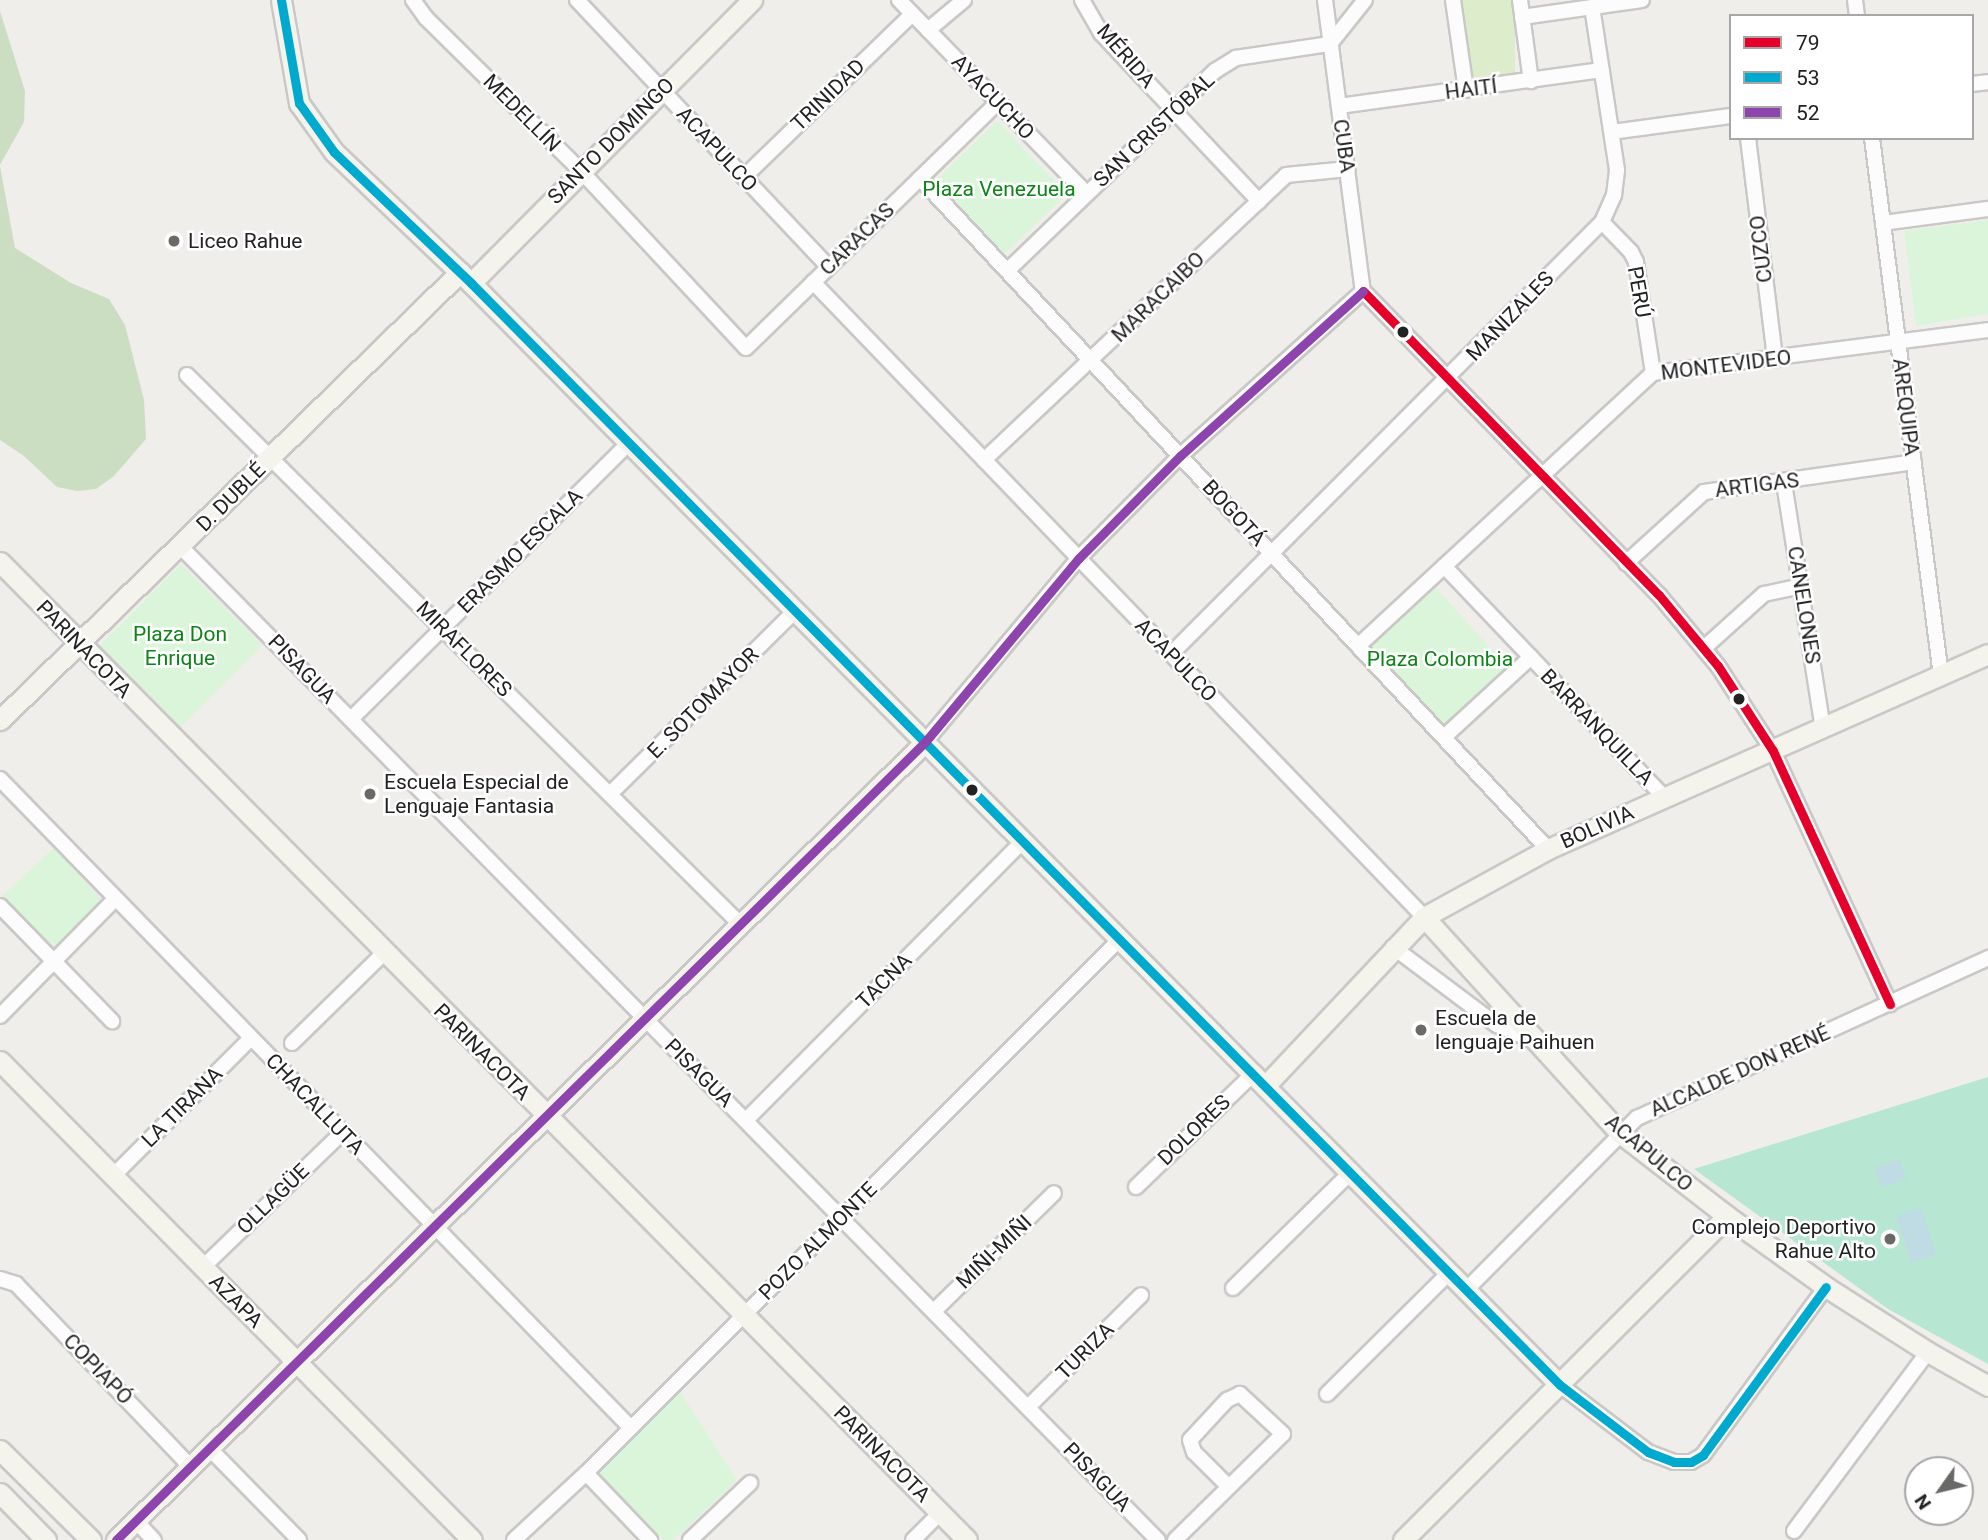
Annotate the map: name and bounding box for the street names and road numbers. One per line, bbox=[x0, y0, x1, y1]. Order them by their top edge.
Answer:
street label: MÉRIDA bbox=[1091, 19, 1161, 93]
street label: AYACUCHO bbox=[946, 49, 1040, 145]
street label: TRINIDAD bbox=[786, 54, 870, 136]
street label: SAN CRISTÓBAL bbox=[1088, 68, 1220, 192]
street label: MEDELLÍN bbox=[478, 69, 566, 157]
street label: SANTO DOMINGO bbox=[542, 72, 680, 210]
street label: HAITÍ bbox=[1443, 73, 1499, 105]
street label: ACAPULCO bbox=[671, 101, 763, 197]
street label: CUBA bbox=[1328, 117, 1360, 175]
street label: CARACAS bbox=[815, 197, 899, 281]
street label: CUZCO bbox=[1744, 214, 1778, 284]
street label: MARACAIBO bbox=[1106, 246, 1210, 348]
street label: PERÚ bbox=[1622, 264, 1656, 320]
street label: MANIZALES bbox=[1461, 266, 1559, 366]
street label: MONTEVIDEO bbox=[1659, 345, 1793, 385]
street label: AREQUIPA bbox=[1888, 357, 1924, 457]
street label: D. DUBLÉ bbox=[191, 457, 271, 537]
street label: ARTIGAS bbox=[1714, 467, 1800, 503]
street label: BOGOTÁ bbox=[1197, 475, 1271, 551]
street label: ERASMO ESCALA bbox=[452, 483, 588, 619]
street label: CANELONES bbox=[1782, 544, 1826, 666]
street label: PARINACOTA bbox=[31, 595, 137, 703]
street label: MIRAFLORES bbox=[411, 596, 517, 702]
street label: ACAPULCO bbox=[1130, 613, 1222, 707]
street label: PISAGUA bbox=[263, 629, 341, 709]
street label: E. SOTOMAYOR bbox=[642, 642, 764, 764]
street label: BARRANQUILLA bbox=[1535, 664, 1659, 790]
street label: BOLIVIA bbox=[1556, 800, 1638, 854]
street label: TACNA bbox=[851, 948, 917, 1014]
street label: PARINACOTA bbox=[428, 998, 536, 1106]
street label: ALCALDE DON RENÉ bbox=[1646, 1020, 1834, 1122]
street label: PISAGUA bbox=[660, 1034, 738, 1112]
street label: CHACALLUTA bbox=[260, 1048, 370, 1160]
street label: LA TIRANA bbox=[136, 1061, 228, 1153]
street label: DOLORES bbox=[1153, 1089, 1235, 1171]
street label: ACAPULCO bbox=[1600, 1109, 1698, 1197]
street label: OLLAGÜE bbox=[232, 1158, 314, 1240]
street label: POZO ALMONTE bbox=[754, 1177, 882, 1305]
street label: MIÑI-MIÑI bbox=[951, 1210, 1037, 1294]
street label: AZAPA bbox=[204, 1269, 268, 1333]
street label: TURIZA bbox=[1051, 1317, 1119, 1385]
street label: COPIAPÓ bbox=[58, 1328, 138, 1410]
street label: PARINACOTA bbox=[828, 1400, 936, 1508]
street label: PISAGUA bbox=[1058, 1437, 1136, 1517]

